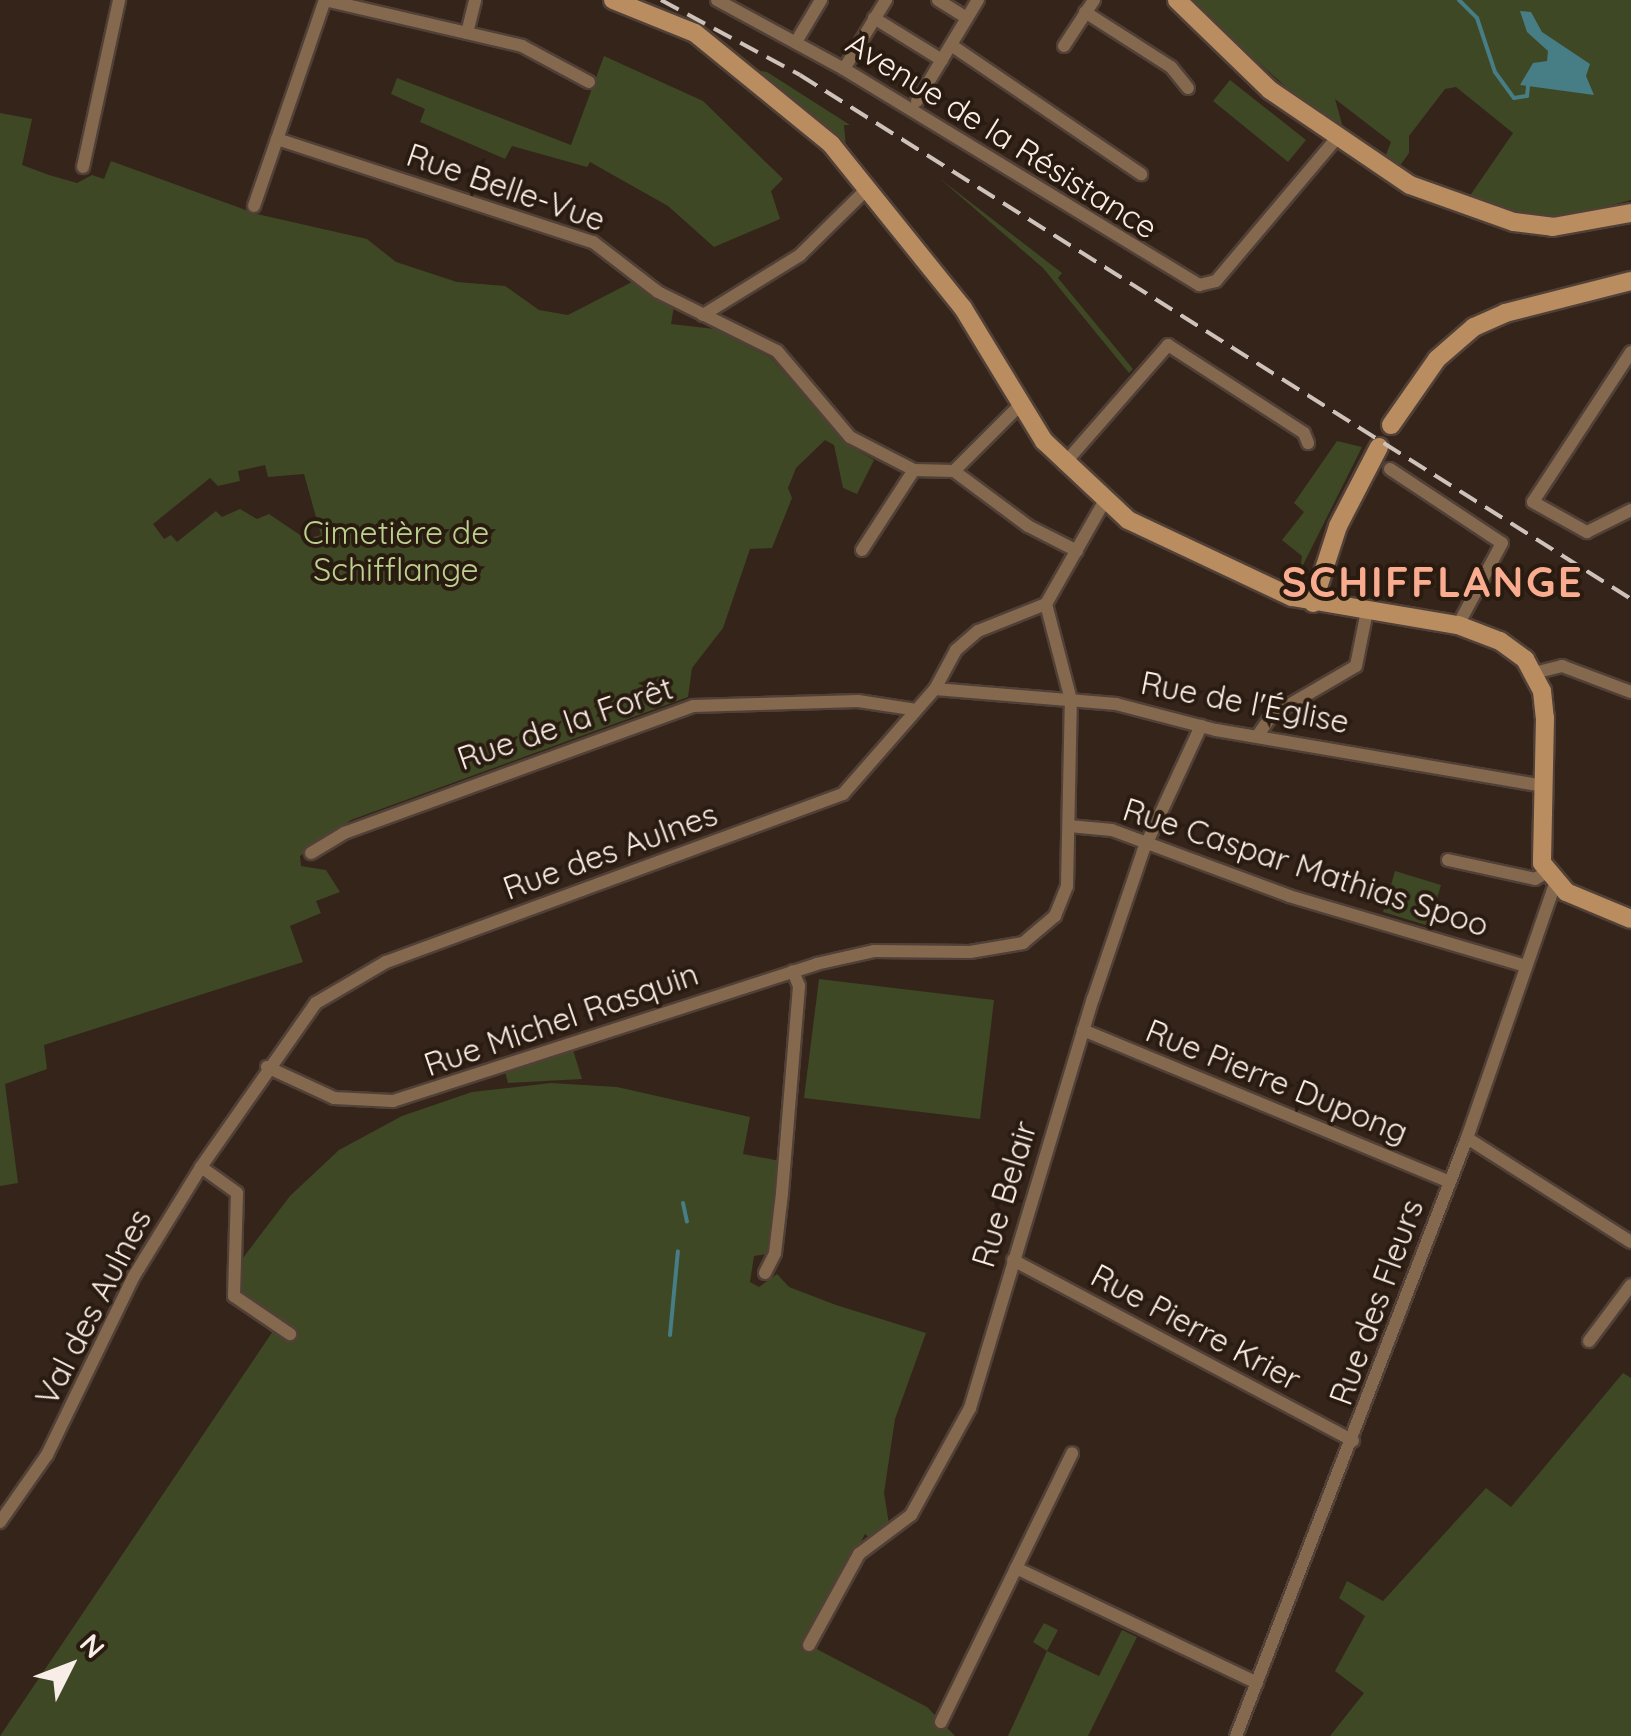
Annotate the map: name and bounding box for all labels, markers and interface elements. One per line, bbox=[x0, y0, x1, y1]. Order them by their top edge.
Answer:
street label: Avenue de la Résistance bbox=[839, 23, 1165, 247]
street label: Rue Belle-Vue bbox=[402, 135, 610, 239]
park label: Cimetière de Schifflange bbox=[303, 514, 489, 589]
district label: SCHIFFLANGE bbox=[1282, 557, 1584, 607]
street label: Rue de l'Église bbox=[1138, 663, 1352, 741]
street label: Rue de la Forêt bbox=[452, 668, 678, 778]
street label: Rue Caspar Mathias Spoo bbox=[1118, 790, 1494, 944]
street label: Rue des Aulnes bbox=[498, 794, 722, 908]
street label: Rue Michel Rasquin bbox=[419, 954, 703, 1084]
street label: Rue Pierre Dupong bbox=[1140, 1011, 1414, 1151]
street label: Rue Belair bbox=[964, 1116, 1044, 1272]
street label: Rue des Fleurs bbox=[1321, 1194, 1431, 1410]
street label: Val des Aulnes bbox=[27, 1202, 159, 1412]
street label: Rue Pierre Krier bbox=[1085, 1256, 1307, 1398]
north arrow bbox=[20, 1616, 120, 1716]
text: N bbox=[73, 1626, 113, 1665]

